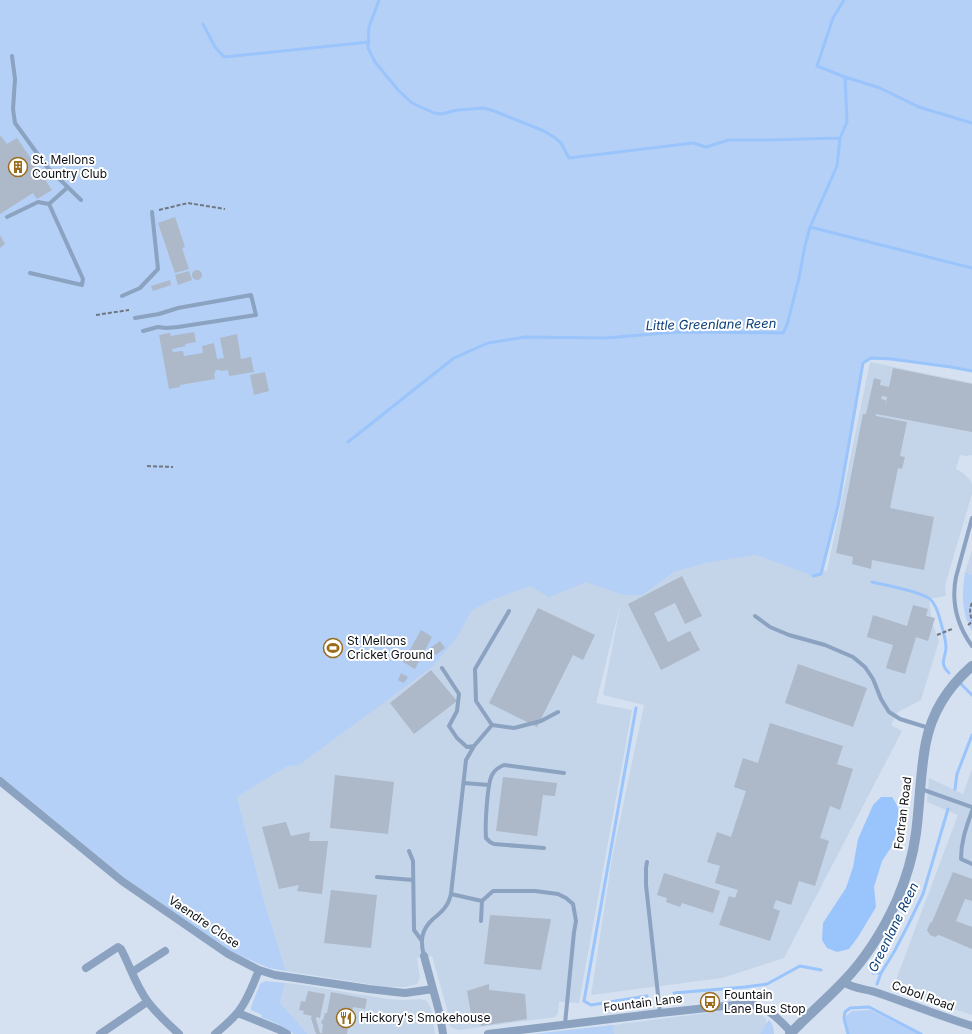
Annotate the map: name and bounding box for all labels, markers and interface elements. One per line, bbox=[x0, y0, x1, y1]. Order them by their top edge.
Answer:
place label: St. Mellons Country Club bbox=[32, 152, 107, 181]
building icon: St. Mellons Country Club bbox=[7, 156, 29, 178]
water label: Little Greenlane Reen bbox=[645, 315, 777, 333]
place label: St Mellons Cricket Ground bbox=[347, 633, 433, 662]
sports icon: St Mellons Cricket Ground bbox=[322, 637, 344, 659]
street label: Fortran Road bbox=[891, 776, 914, 850]
water label: Greenlane Reen bbox=[864, 879, 922, 974]
street label: Vaendre Close bbox=[166, 892, 243, 951]
street label: Cobol Road bbox=[890, 977, 957, 1014]
place label: Fountain Lane Bus Stop bbox=[724, 987, 806, 1016]
street label: Fountain Lane bbox=[602, 990, 683, 1015]
bus stop icon: Fountain Lane Bus Stop bbox=[699, 991, 721, 1013]
restaurant icon: Hickory's Smokehouse bbox=[335, 1007, 357, 1029]
place label: Hickory's Smokehouse bbox=[360, 1010, 490, 1025]

